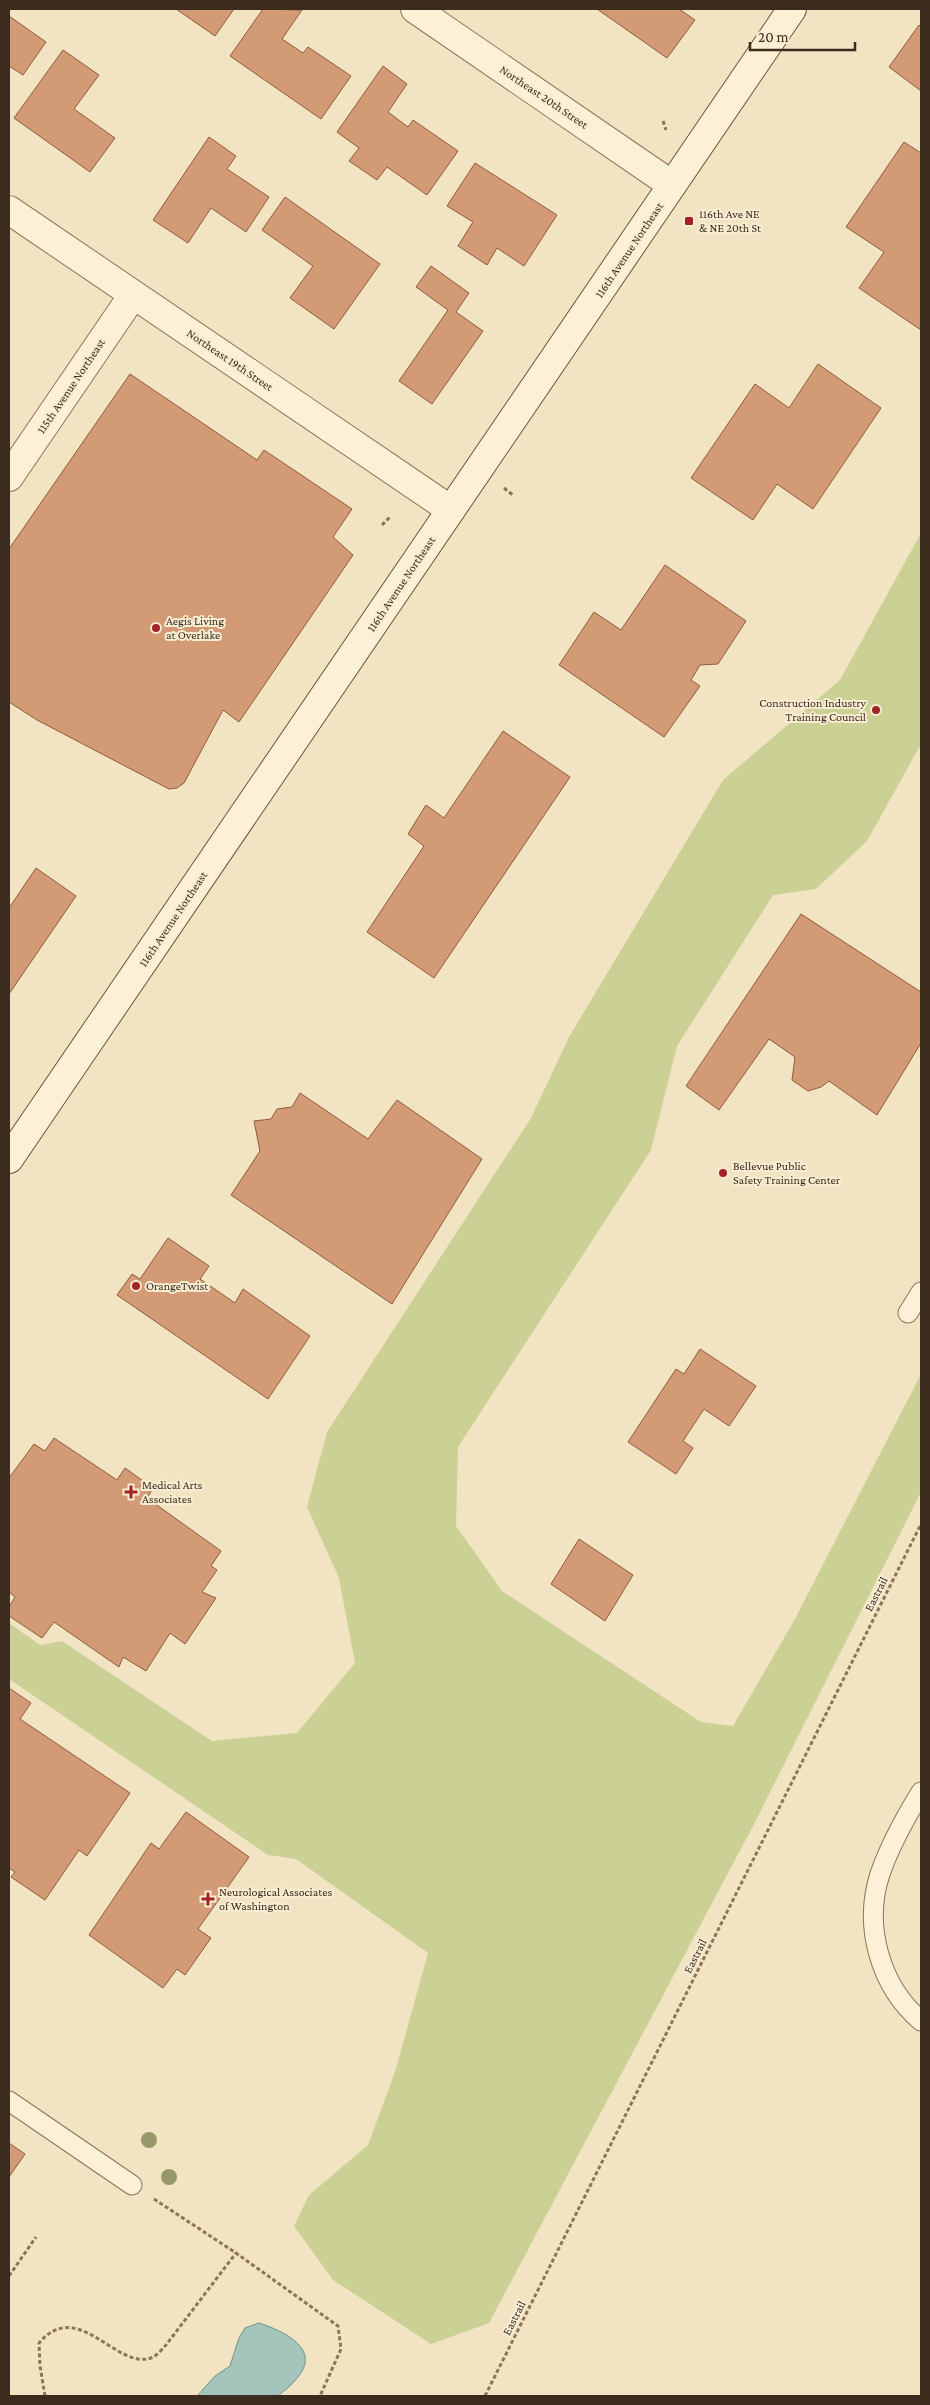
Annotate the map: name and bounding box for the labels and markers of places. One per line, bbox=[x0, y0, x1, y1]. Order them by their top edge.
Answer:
place label: 116th Ave NE & NE 20th St bbox=[699, 207, 762, 235]
marker: 116th Ave NE & NE 20th St bbox=[683, 215, 695, 227]
place label: Aegis Living at Overlake bbox=[166, 614, 224, 642]
marker: Aegis Living at Overlake bbox=[150, 622, 162, 634]
place label: Construction Industry Training Council bbox=[759, 696, 866, 724]
marker: Construction Industry Training Council bbox=[870, 704, 882, 716]
place label: Bellevue Public Safety Training Center bbox=[733, 1159, 841, 1187]
marker: Bellevue Public Safety Training Center bbox=[717, 1167, 729, 1179]
place label: OrangeTwist bbox=[146, 1279, 209, 1293]
marker: OrangeTwist bbox=[130, 1280, 142, 1292]
place label: Medical Arts Associates bbox=[142, 1478, 203, 1506]
marker: Medical Arts Associates bbox=[124, 1485, 138, 1499]
place label: Neurological Associates of Washington bbox=[219, 1885, 332, 1913]
marker: Neurological Associates of Washington bbox=[201, 1892, 215, 1906]

